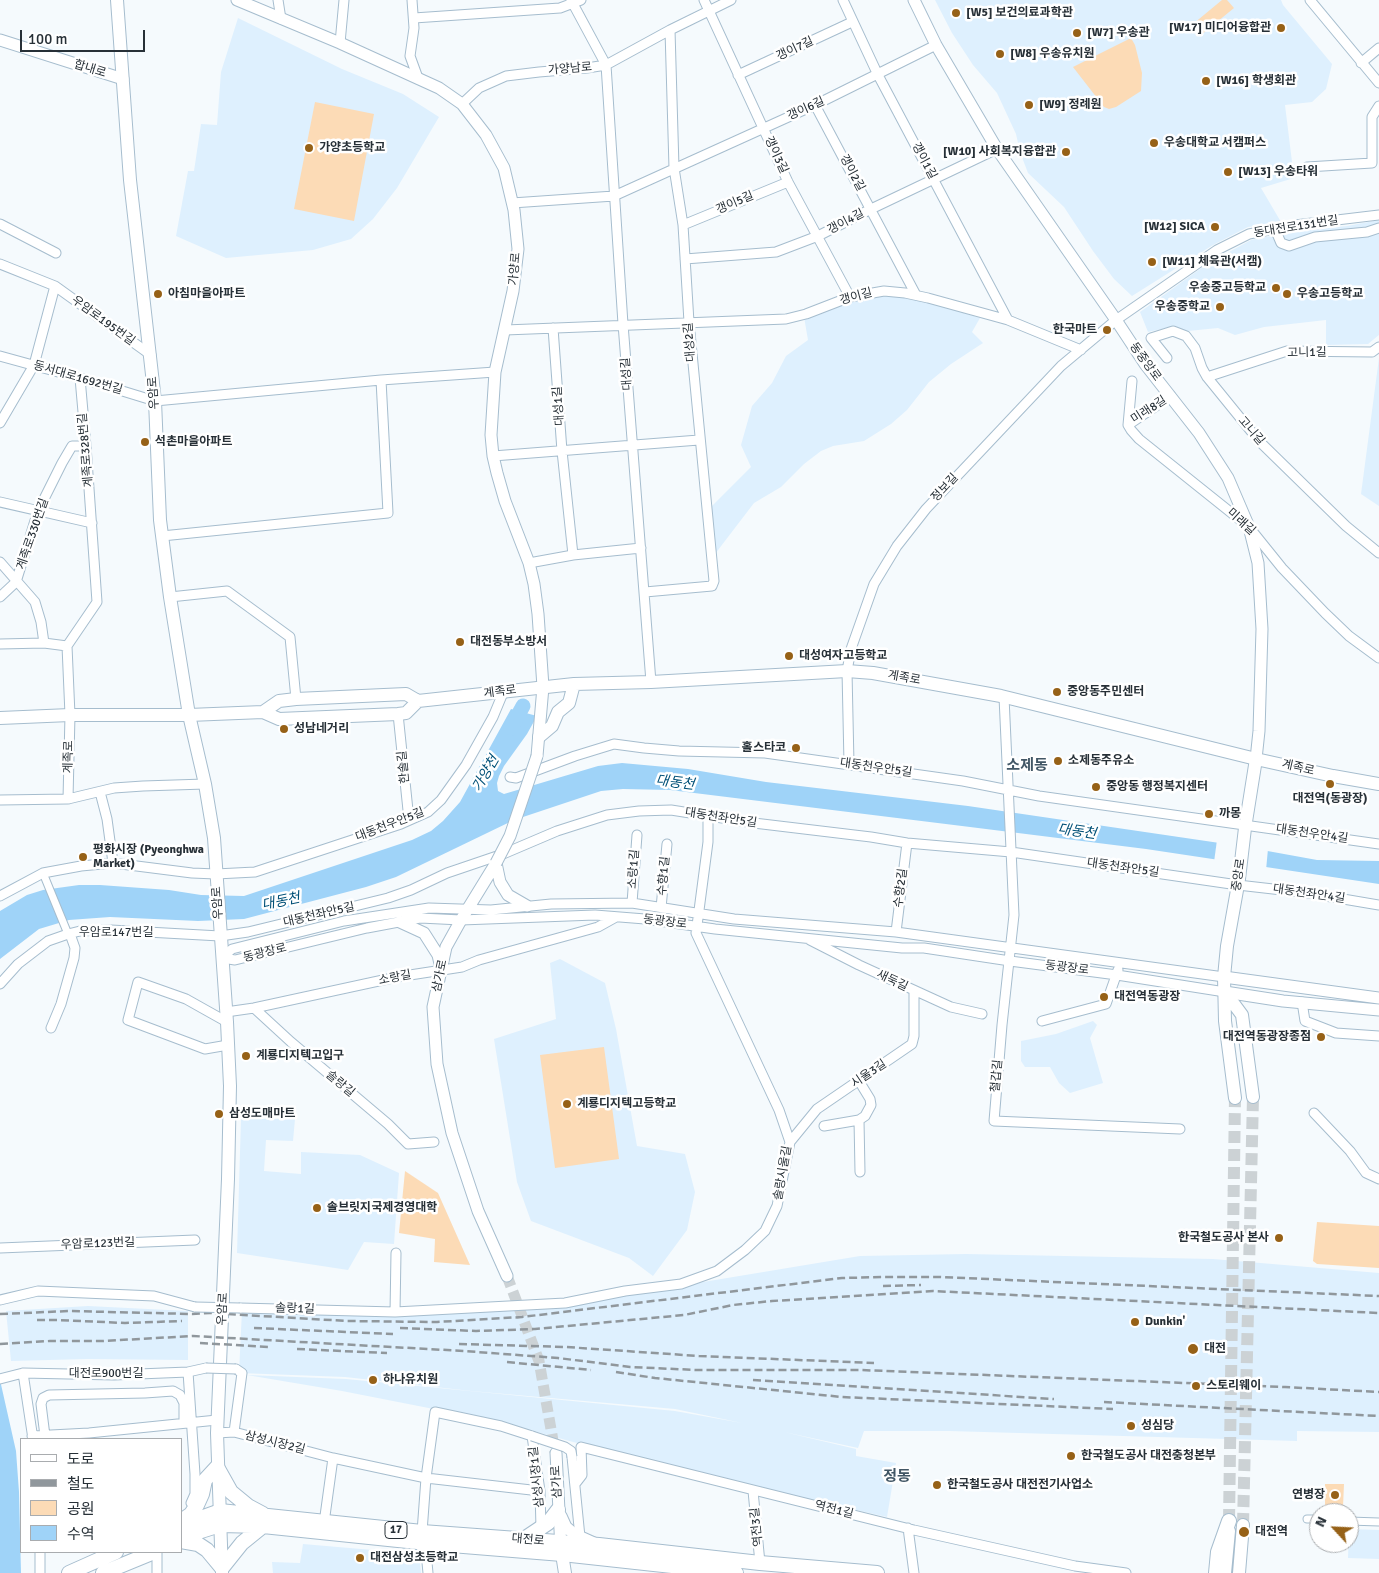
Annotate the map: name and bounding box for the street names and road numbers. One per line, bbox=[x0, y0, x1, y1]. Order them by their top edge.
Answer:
street label: 갱이7길 bbox=[774, 34, 816, 64]
street label: 합내로 bbox=[72, 57, 108, 81]
street label: 가양남로 bbox=[547, 60, 593, 78]
street label: 갱이6길 bbox=[785, 94, 827, 124]
street label: 갱이3길 bbox=[761, 134, 791, 176]
street label: 갱이1길 bbox=[908, 140, 940, 182]
street label: 갱이2길 bbox=[836, 152, 868, 194]
street label: 갱이5길 bbox=[714, 189, 756, 217]
street label: 갱이4길 bbox=[825, 206, 867, 238]
street label: 동대전로131번길 bbox=[1253, 213, 1339, 241]
street label: 가양로 bbox=[506, 252, 524, 286]
street label: 갱이길 bbox=[838, 286, 874, 308]
street label: 우암로195번길 bbox=[69, 293, 137, 349]
street label: 대성2길 bbox=[681, 322, 699, 362]
street label: 동중앙로 bbox=[1126, 340, 1164, 384]
street label: 고니1길 bbox=[1287, 345, 1327, 361]
street label: 대성길 bbox=[619, 357, 635, 391]
street label: 동서대로1692번길 bbox=[32, 358, 124, 398]
street label: 우암로 bbox=[146, 376, 162, 410]
street label: 대성1길 bbox=[550, 386, 568, 426]
street label: 미래8길 bbox=[1128, 393, 1170, 427]
street label: 계족로328번길 bbox=[76, 412, 96, 488]
street label: 고니길 bbox=[1235, 414, 1267, 448]
street label: 정보길 bbox=[928, 471, 962, 505]
street label: 계족로330번길 bbox=[14, 496, 52, 572]
street label: 미래길 bbox=[1224, 506, 1258, 538]
street label: 계족로 bbox=[886, 668, 922, 688]
street label: 계족로 bbox=[483, 683, 517, 701]
street label: 계족로 bbox=[62, 740, 76, 774]
street label: 한솔길 bbox=[395, 750, 413, 784]
street label: 대동천우안5길 bbox=[839, 756, 913, 780]
street label: 계족로 bbox=[1280, 757, 1316, 779]
street label: 대동천우안5길 bbox=[353, 805, 427, 845]
street label: 대동천좌안5길 bbox=[684, 805, 758, 831]
street label: 대동천우안4길 bbox=[1275, 822, 1349, 846]
street label: 소랑1길 bbox=[625, 849, 643, 889]
street label: 수향1길 bbox=[655, 856, 673, 896]
street label: 대동천좌안5길 bbox=[1086, 856, 1160, 880]
street label: 중앙로 bbox=[1230, 858, 1248, 892]
street label: 수향2길 bbox=[891, 867, 911, 909]
street label: 대동천좌안4길 bbox=[1272, 882, 1346, 906]
street label: 우암로 bbox=[210, 886, 226, 920]
street label: 대동천좌안5길 bbox=[282, 900, 356, 930]
street label: 동광장로 bbox=[642, 912, 688, 932]
street label: 우암로147번길 bbox=[79, 926, 153, 940]
street label: 동광장로 bbox=[242, 941, 288, 965]
street label: 삼가로 bbox=[430, 958, 450, 994]
street label: 동광장로 bbox=[1044, 958, 1090, 978]
street label: 새둑길 bbox=[874, 967, 910, 995]
street label: 소랑길 bbox=[377, 968, 413, 988]
street label: 시울3길 bbox=[849, 1057, 889, 1091]
street label: 철갑길 bbox=[988, 1059, 1006, 1093]
street label: 솔랑길 bbox=[323, 1068, 357, 1100]
street label: 솔랑시울길 bbox=[771, 1145, 795, 1201]
street label: 우암로123번길 bbox=[60, 1236, 136, 1252]
street label: 우암로 bbox=[215, 1292, 231, 1326]
street label: 솔랑1길 bbox=[275, 1301, 315, 1317]
street label: 대전로900번길 bbox=[69, 1367, 143, 1381]
street label: 삼성시장2길 bbox=[243, 1429, 307, 1457]
street label: 삼성시장1길 bbox=[527, 1446, 547, 1508]
street label: 삼가로 bbox=[549, 1465, 565, 1499]
street label: 역전1길 bbox=[813, 1498, 855, 1522]
street label: 역전3길 bbox=[748, 1507, 766, 1547]
road number: 17 bbox=[385, 1522, 407, 1538]
street label: 대전로 bbox=[511, 1531, 545, 1549]

